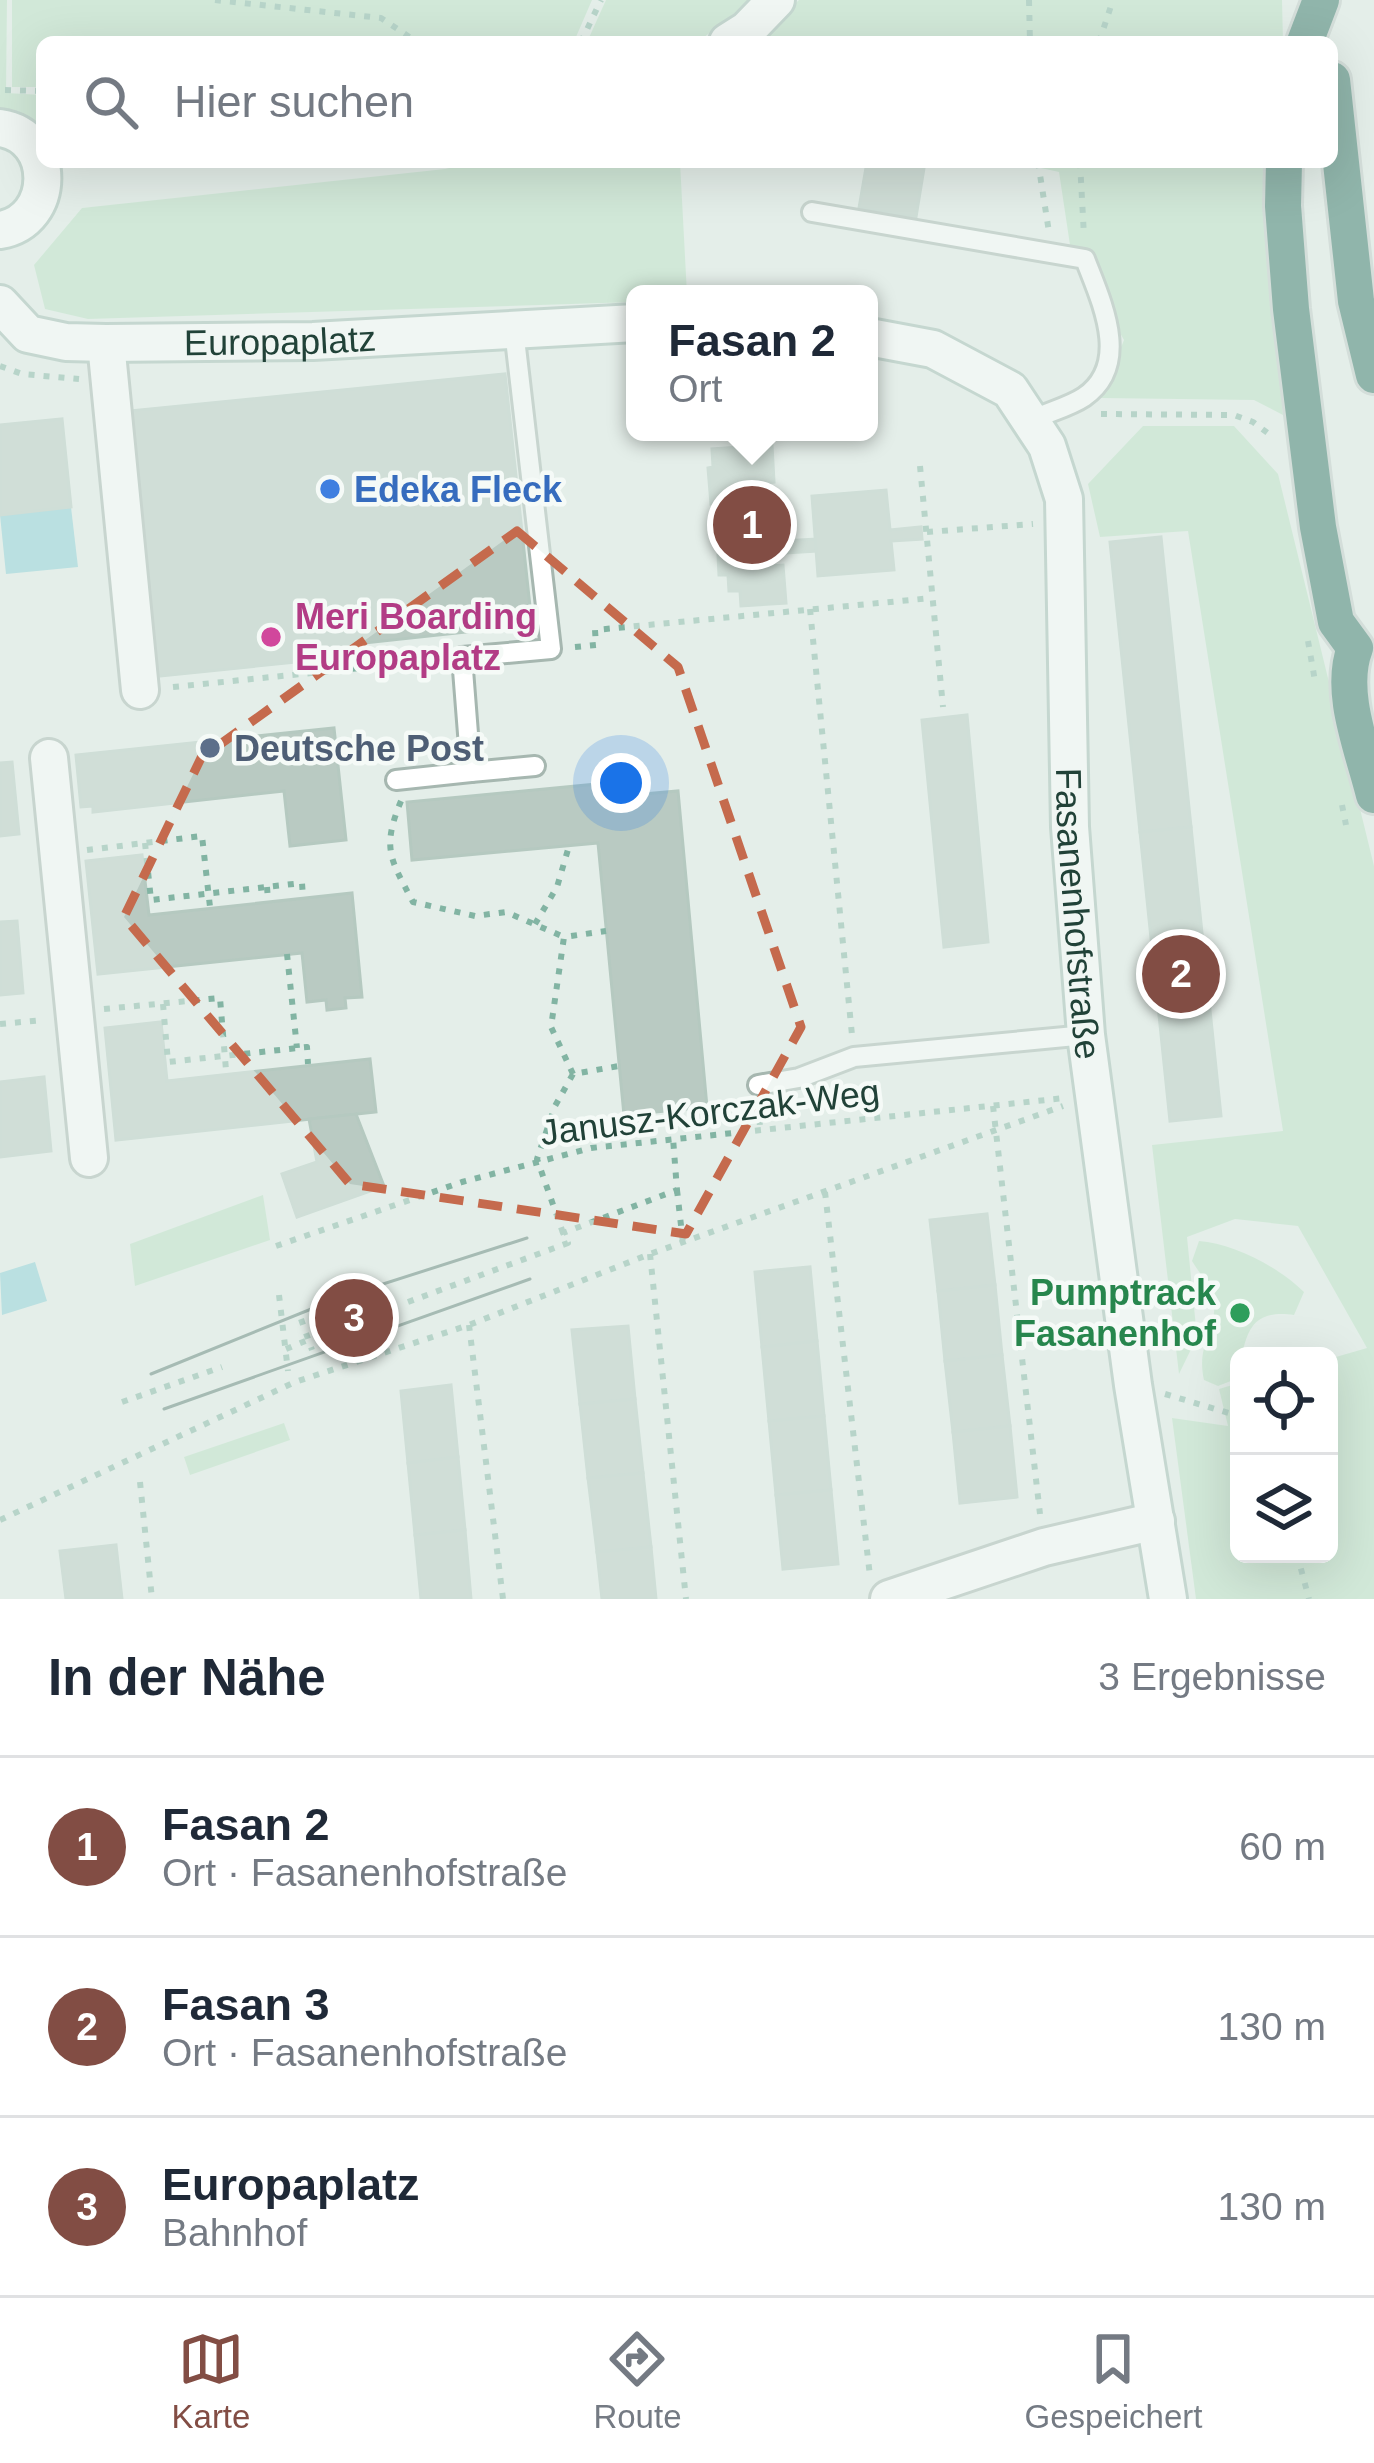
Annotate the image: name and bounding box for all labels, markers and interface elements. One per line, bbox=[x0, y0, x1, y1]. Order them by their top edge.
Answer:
search box bbox=[36, 36, 1338, 168]
icon: search bbox=[78, 69, 144, 135]
text: Hier suchen bbox=[174, 76, 414, 127]
popup bbox=[626, 285, 878, 441]
text: Fasan 2 bbox=[668, 315, 836, 366]
street label: Europaplatz bbox=[184, 317, 377, 363]
text: Ort bbox=[668, 367, 722, 410]
place label: Edeka Fleck bbox=[354, 469, 563, 510]
marker: Edeka Fleck bbox=[317, 476, 343, 502]
pin: 1 bbox=[713, 480, 791, 570]
place label: Meri Boarding Europaplatz bbox=[295, 596, 537, 678]
marker: Meri Boarding Europaplatz bbox=[258, 624, 284, 650]
place label: Deutsche Post bbox=[234, 728, 484, 769]
marker: Deutsche Post bbox=[197, 735, 223, 761]
your location bbox=[591, 753, 651, 813]
street label: Fasanenhofstraße bbox=[1048, 767, 1110, 1062]
pin: 2 bbox=[1142, 929, 1220, 1019]
street label: Janusz-Korczak-Weg bbox=[538, 1071, 882, 1153]
place label: Pumptrack Fasanenhof bbox=[1014, 1272, 1217, 1354]
pin: 3 bbox=[315, 1273, 393, 1363]
marker: Pumptrack Fasanenhof bbox=[1227, 1300, 1253, 1326]
map controls bbox=[1230, 1347, 1338, 1563]
button: locate bbox=[1230, 1347, 1338, 1455]
button: layers bbox=[1230, 1455, 1338, 1563]
text: In der Nähe bbox=[48, 1649, 326, 1706]
text: 3 Ergebnisse bbox=[1098, 1655, 1326, 1698]
text: Fasan 2 bbox=[162, 1799, 330, 1850]
text: 1 bbox=[76, 1825, 98, 1868]
text: 60 m bbox=[1239, 1825, 1326, 1868]
text: Ort · Fasanenhofstraße bbox=[162, 1851, 567, 1894]
text: Fasan 3 bbox=[162, 1979, 330, 2030]
text: 2 bbox=[76, 2005, 98, 2048]
text: 130 m bbox=[1218, 2005, 1326, 2048]
text: Ort · Fasanenhofstraße bbox=[162, 2031, 567, 2074]
text: Europaplatz bbox=[162, 2159, 420, 2210]
text: 3 bbox=[76, 2185, 98, 2228]
text: 130 m bbox=[1218, 2185, 1326, 2228]
text: Bahnhof bbox=[162, 2211, 307, 2254]
tab: Karte bbox=[172, 2326, 250, 2436]
tab: Route bbox=[593, 2326, 681, 2436]
tab: Gespeichert bbox=[1025, 2326, 1202, 2436]

